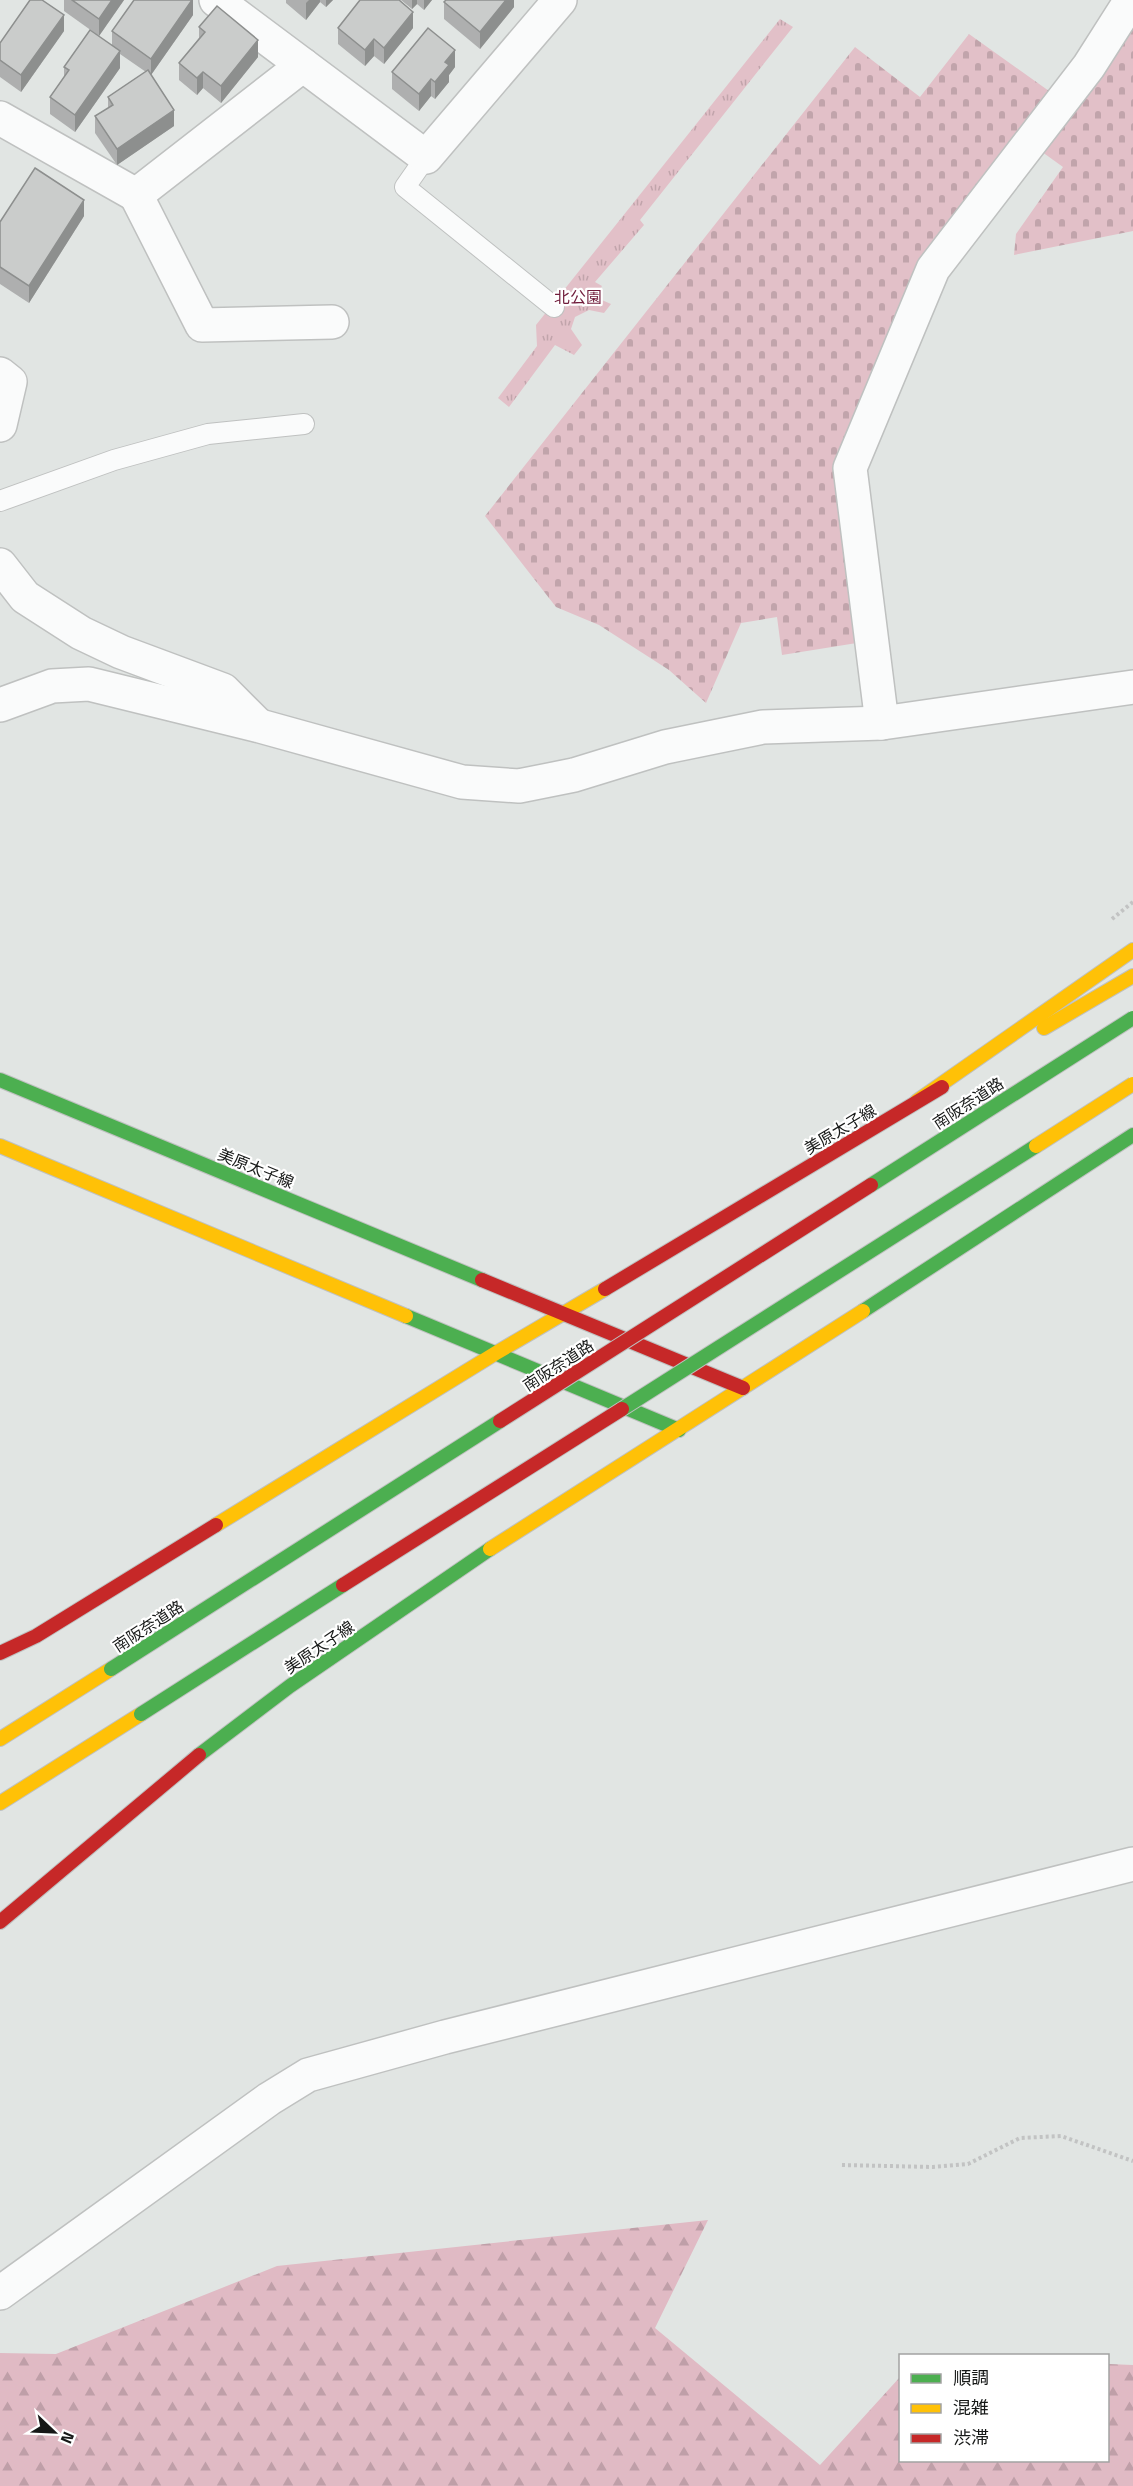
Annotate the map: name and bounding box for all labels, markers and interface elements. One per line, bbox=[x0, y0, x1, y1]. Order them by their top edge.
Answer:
park label: 北公園 bbox=[554, 285, 602, 309]
street label: 南阪奈道路 bbox=[928, 1071, 1008, 1135]
street label: 美原太子線 bbox=[800, 1098, 880, 1160]
street label: 美原太子線 bbox=[214, 1142, 298, 1194]
street label: 南阪奈道路 bbox=[518, 1333, 598, 1397]
street label: 南阪奈道路 bbox=[108, 1594, 188, 1658]
street label: 美原太子線 bbox=[279, 1615, 359, 1679]
legend bbox=[899, 2354, 1109, 2462]
text: 順調 bbox=[953, 2364, 989, 2391]
text: 混雑 bbox=[953, 2394, 989, 2421]
north arrow bbox=[24, 2402, 84, 2462]
text: 渋滞 bbox=[953, 2424, 989, 2451]
text: N bbox=[55, 2428, 81, 2448]

